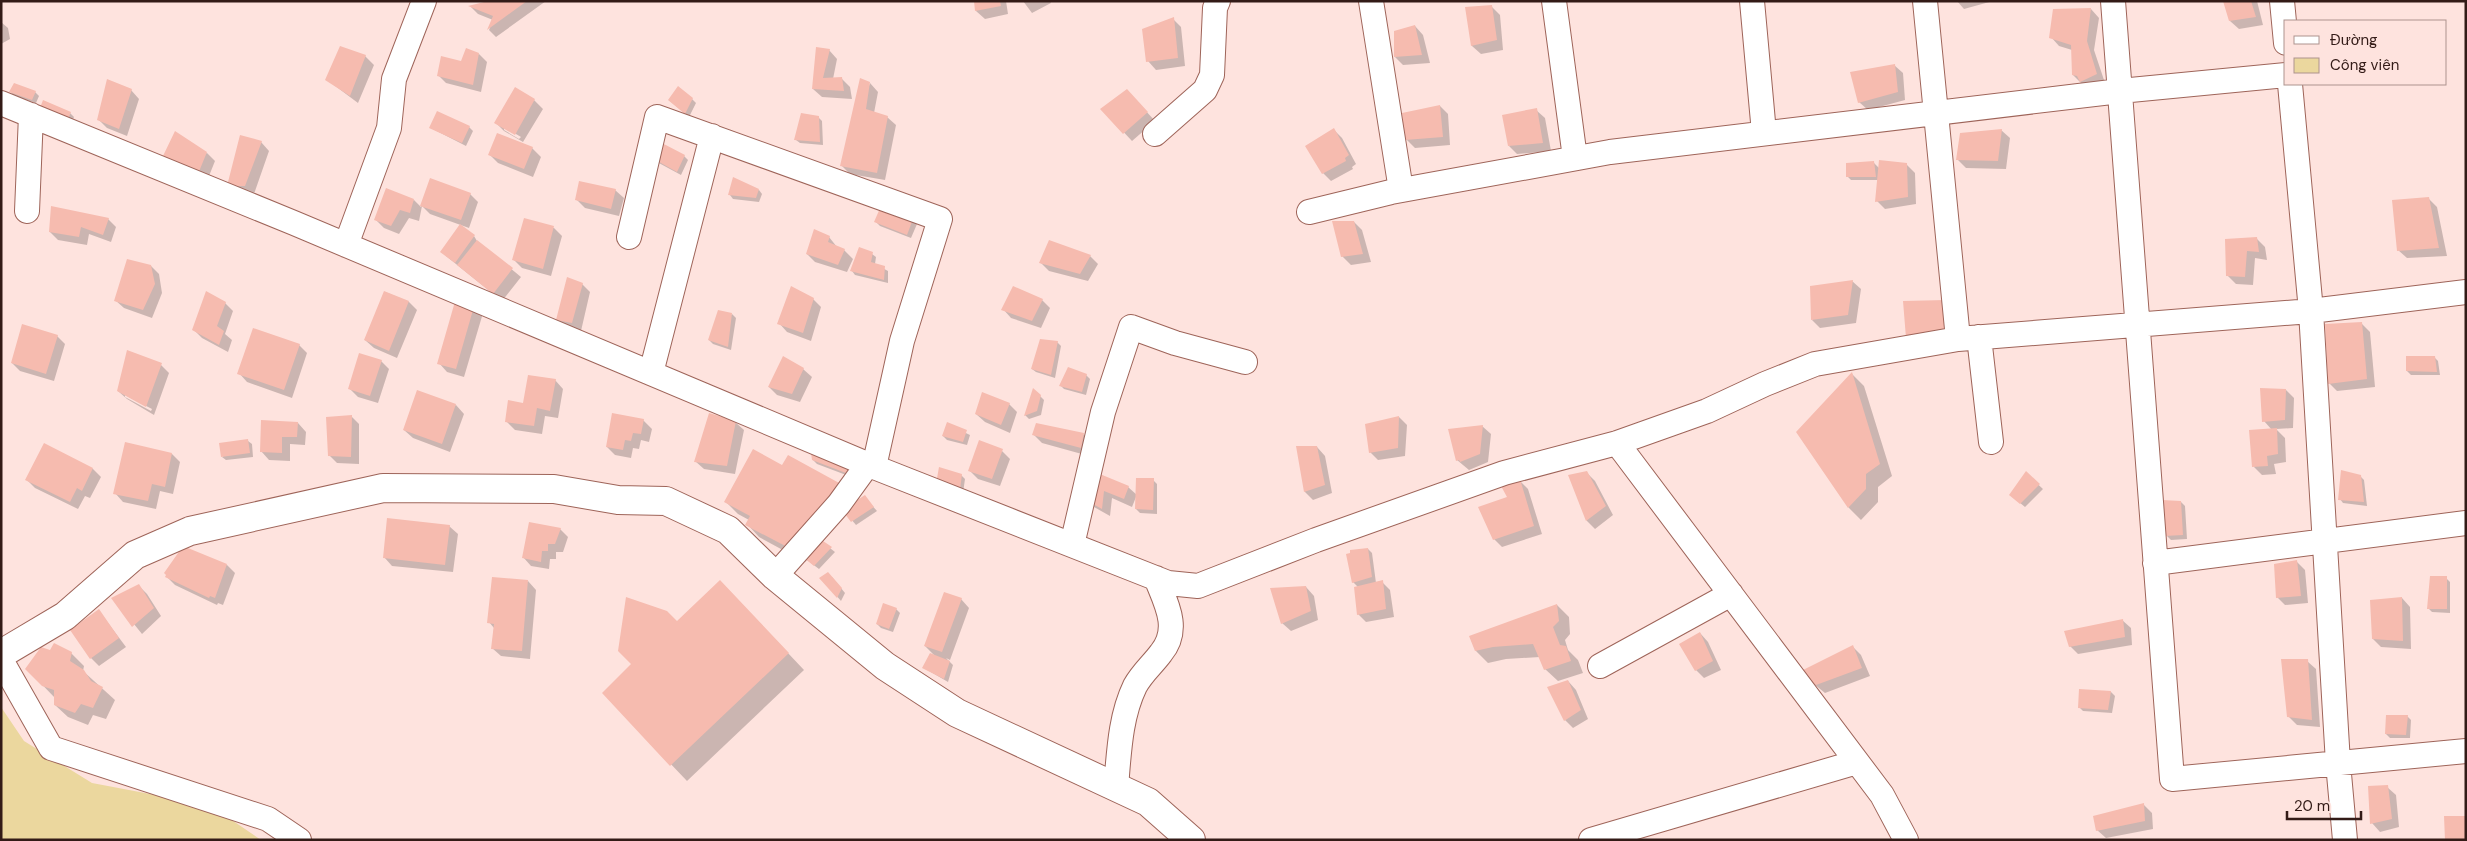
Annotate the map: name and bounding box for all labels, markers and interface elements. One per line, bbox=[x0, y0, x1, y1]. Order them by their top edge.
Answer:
legend bbox=[2284, 20, 2447, 85]
text: Đường bbox=[2330, 30, 2378, 50]
text: Công viên bbox=[2330, 55, 2399, 75]
scale bar bbox=[2287, 788, 2361, 820]
text: 20 m bbox=[2294, 796, 2330, 816]

